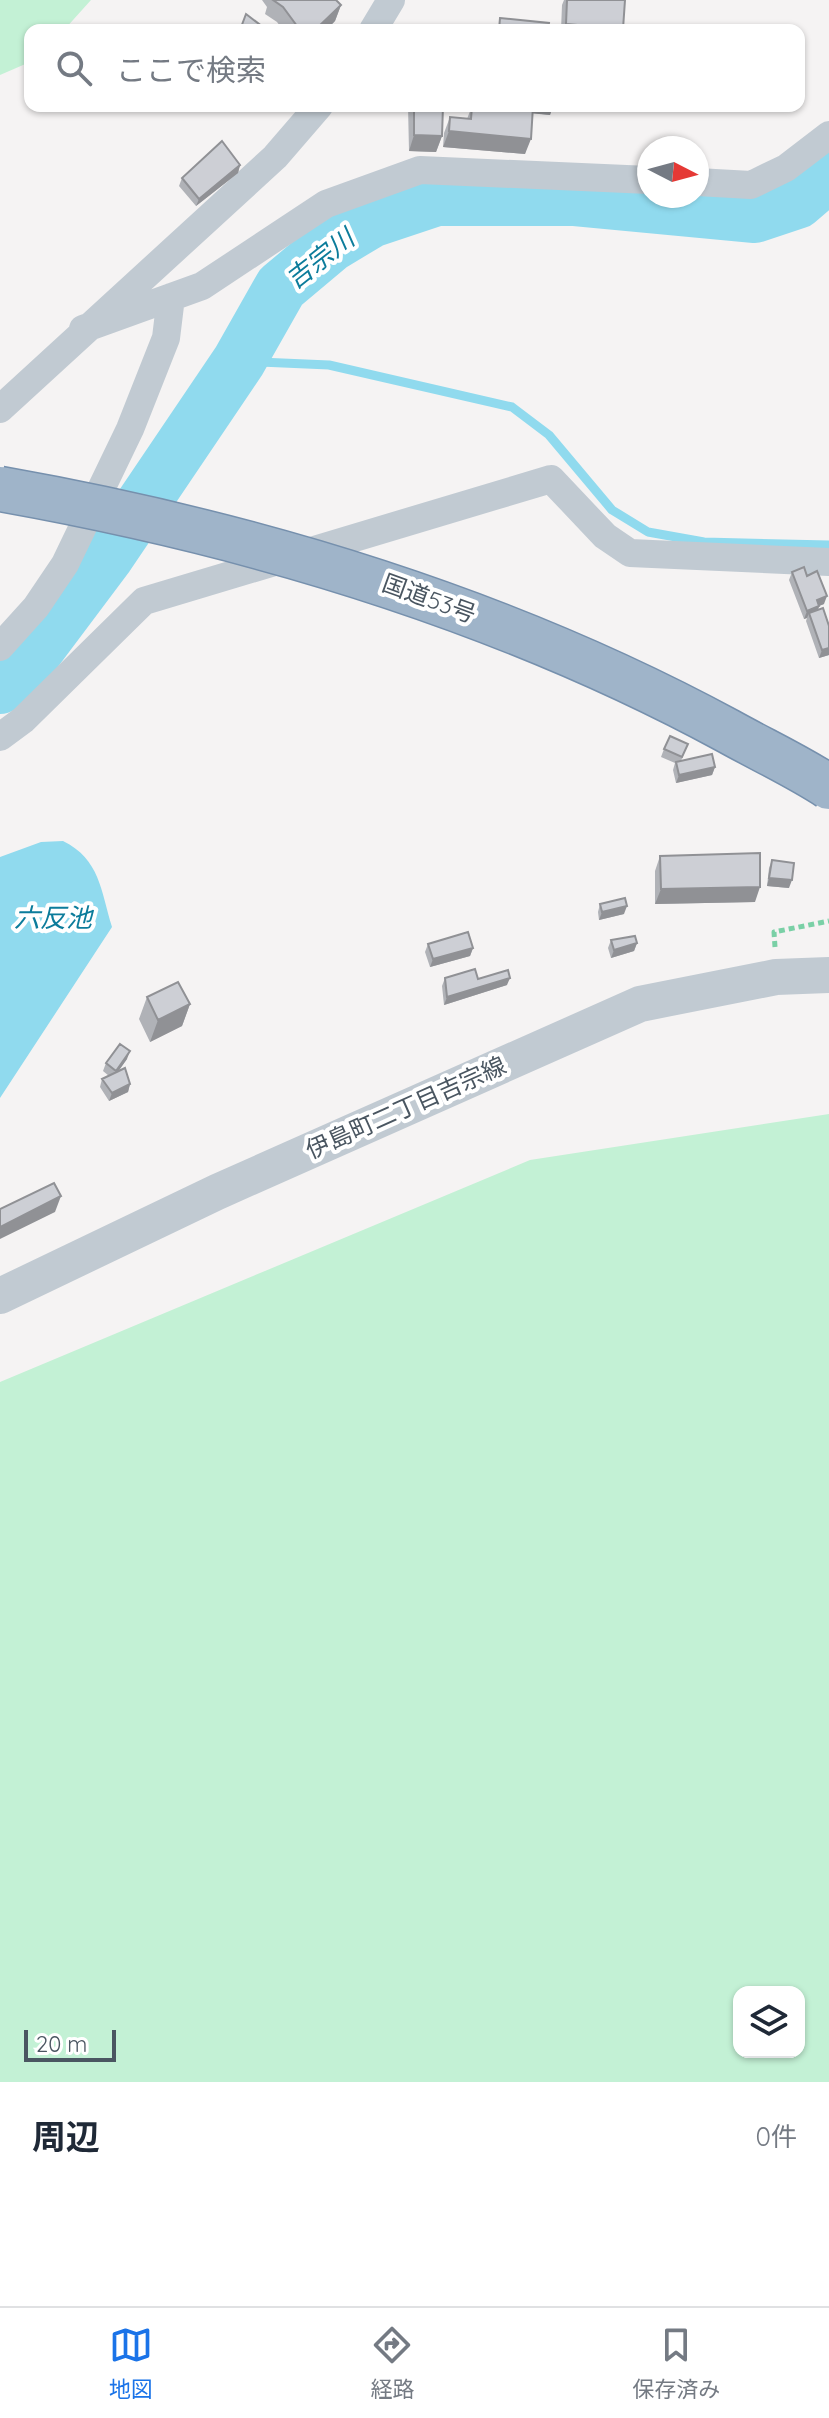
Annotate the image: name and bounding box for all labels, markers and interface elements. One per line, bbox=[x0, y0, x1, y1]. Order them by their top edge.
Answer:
search box bbox=[24, 24, 805, 112]
icon: search bbox=[52, 46, 96, 90]
text: ここで検索 bbox=[116, 51, 266, 89]
north arrow bbox=[637, 136, 709, 208]
water label: 吉宗川 bbox=[279, 220, 363, 296]
street label: 国道53号 bbox=[378, 567, 480, 629]
water label: 六反池 bbox=[14, 901, 95, 934]
street label: 伊島町二丁目吉宗線 bbox=[301, 1049, 510, 1165]
map controls bbox=[733, 1986, 805, 2058]
button: layers bbox=[733, 1986, 805, 2058]
scale bar bbox=[24, 2026, 116, 2062]
text: 20 m bbox=[36, 2030, 87, 2058]
text: 周辺 bbox=[32, 2115, 100, 2158]
text: 0件 bbox=[756, 2120, 797, 2153]
tab: 地図 bbox=[109, 2323, 153, 2403]
tab: 経路 bbox=[370, 2323, 414, 2403]
tab: 保存済み bbox=[632, 2323, 720, 2403]

